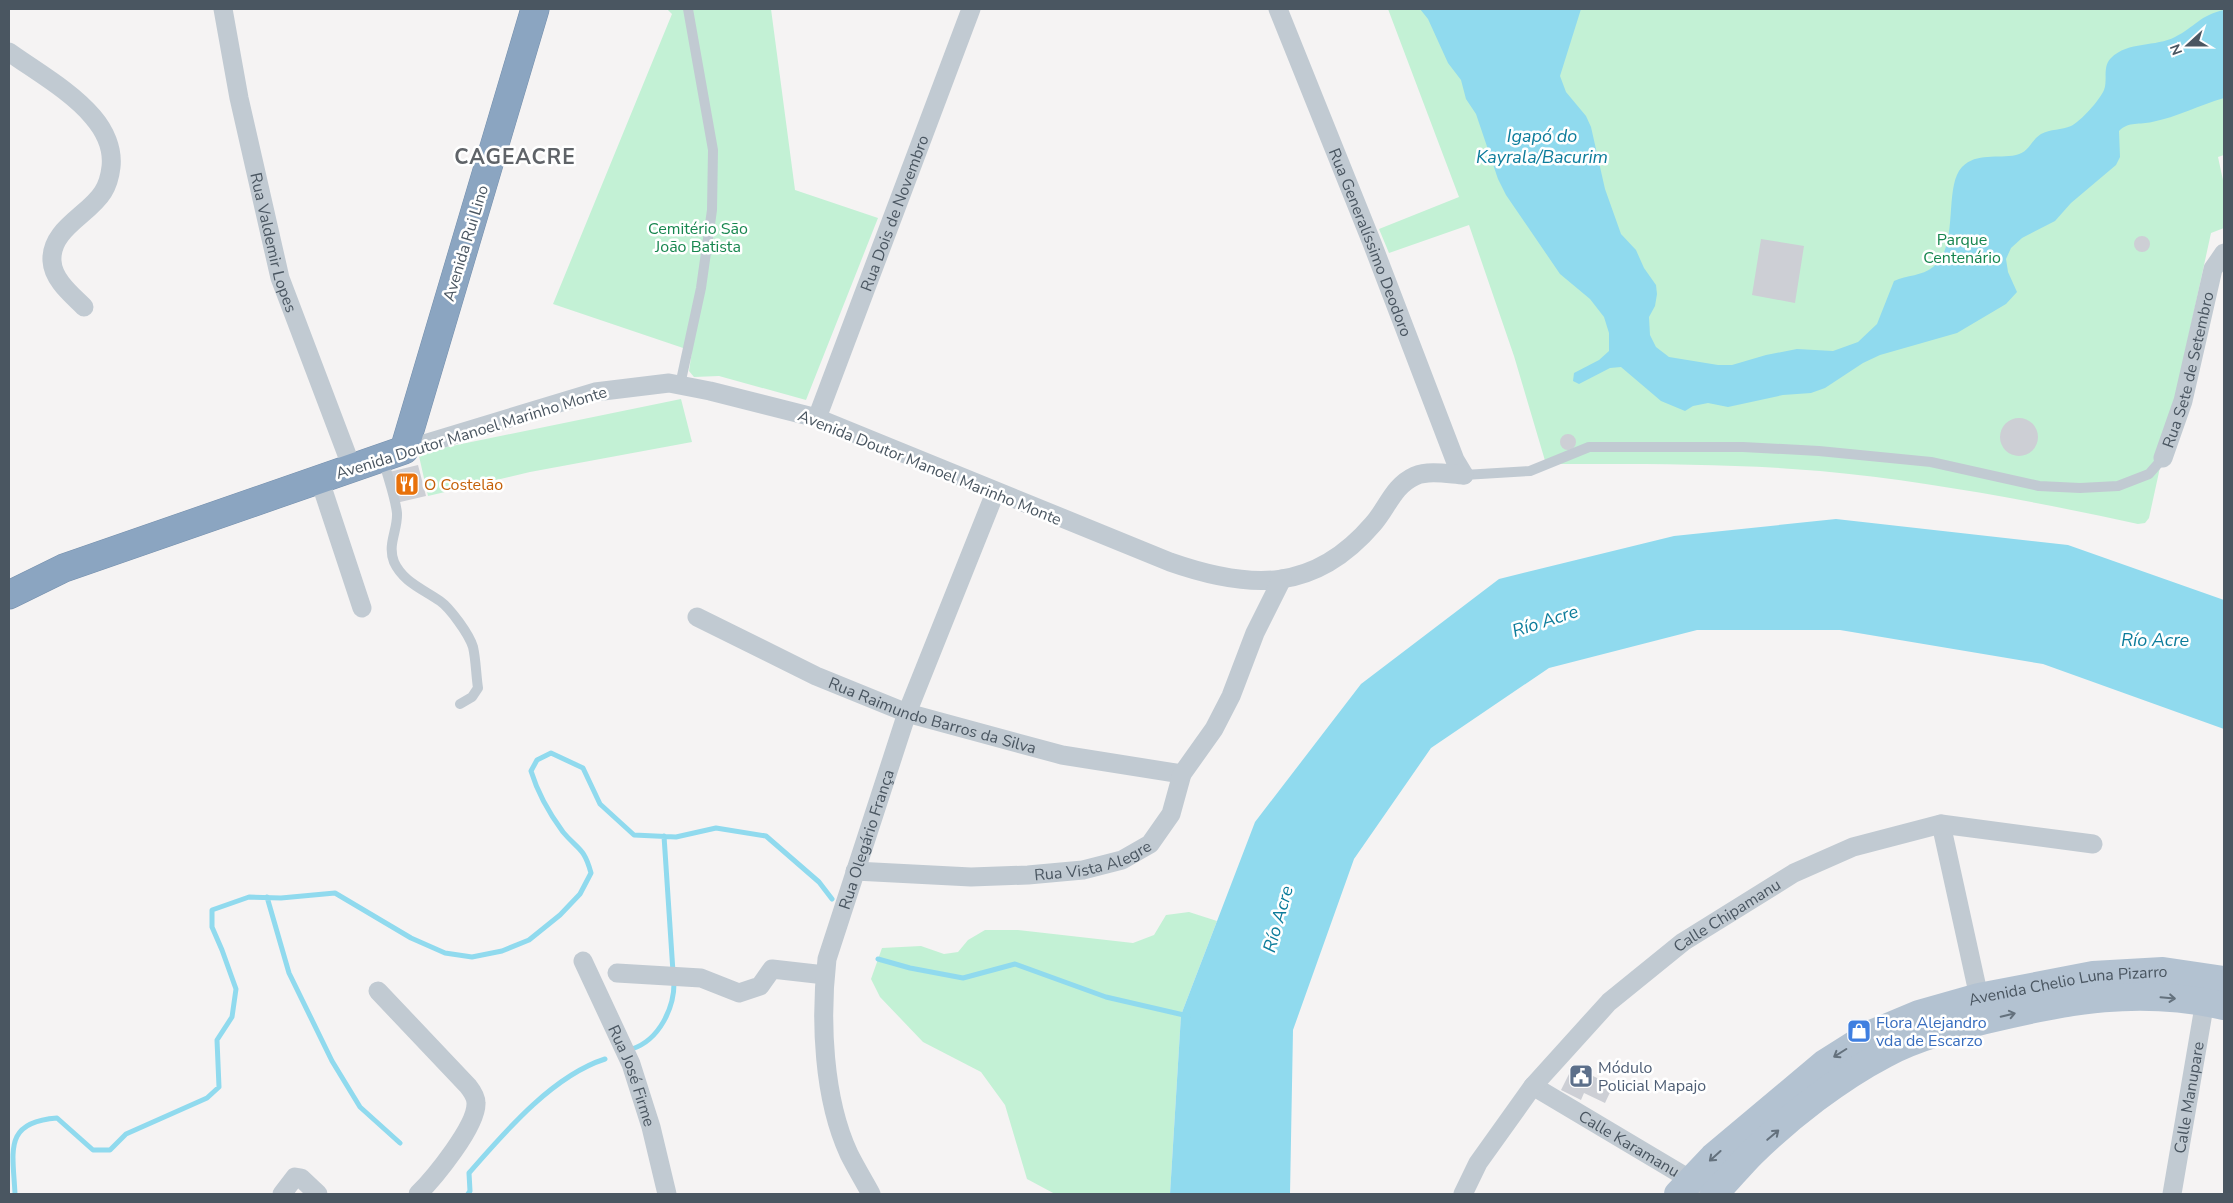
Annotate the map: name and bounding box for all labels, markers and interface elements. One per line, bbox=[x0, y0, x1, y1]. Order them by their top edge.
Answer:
north arrow bbox=[2163, 20, 2213, 70]
text: N bbox=[2166, 41, 2187, 58]
water label: Igapó do Kayrala/Bacurim bbox=[1476, 124, 1608, 169]
street label: Rua Dois de Novembro bbox=[856, 132, 935, 295]
district label: CAGEACRE bbox=[454, 143, 576, 171]
street label: Rua Generalíssimo Deodoro bbox=[1323, 145, 1417, 340]
street label: Rua Valdemir Lopes bbox=[244, 171, 302, 316]
street label: Avenida Rui Lino bbox=[438, 182, 494, 304]
park label: Cemitério São João Batista bbox=[648, 218, 748, 258]
park label: Parque Centenário bbox=[1923, 229, 2001, 269]
street label: Rua Sete de Setembro bbox=[2157, 289, 2220, 451]
street label: Avenida Doutor Manoel Marinho Monte bbox=[333, 381, 610, 485]
street label: Avenida Doutor Manoel Marinho Monte bbox=[794, 405, 1065, 531]
restaurant icon: O Costelão bbox=[394, 471, 420, 497]
place label: O Costelão bbox=[424, 474, 503, 496]
water label: Río Acre bbox=[1509, 599, 1582, 643]
water label: Río Acre bbox=[2121, 628, 2189, 652]
street label: Rua Raimundo Barros da Silva bbox=[825, 672, 1039, 760]
street label: Rua Olegário França bbox=[834, 767, 900, 912]
street label: Rua Vista Alegre bbox=[1033, 835, 1156, 886]
street label: Calle Chipamanu bbox=[1669, 874, 1785, 958]
water label: Río Acre bbox=[1257, 883, 1299, 955]
street label: Avenida Chelio Luna Pizarro bbox=[1966, 960, 2169, 1011]
one-way arrow bbox=[2160, 993, 2176, 1003]
one-way arrow bbox=[1999, 1010, 2015, 1019]
place label: Flora Alejandro vda de Escarzo bbox=[1876, 1012, 1987, 1052]
shop icon: Flora Alejandro vda de Escarzo bbox=[1846, 1018, 1872, 1044]
street label: Rua José Firme bbox=[602, 1021, 660, 1130]
street label: Calle Manupare bbox=[2169, 1040, 2210, 1155]
one-way arrow bbox=[1834, 1049, 1848, 1059]
place label: Módulo Policial Mapajo bbox=[1598, 1057, 1706, 1097]
public building icon: Módulo Policial Mapajo bbox=[1568, 1063, 1594, 1089]
street label: Calle Karamanu bbox=[1574, 1106, 1683, 1183]
one-way arrow bbox=[1766, 1130, 1779, 1141]
one-way arrow bbox=[1708, 1150, 1721, 1162]

